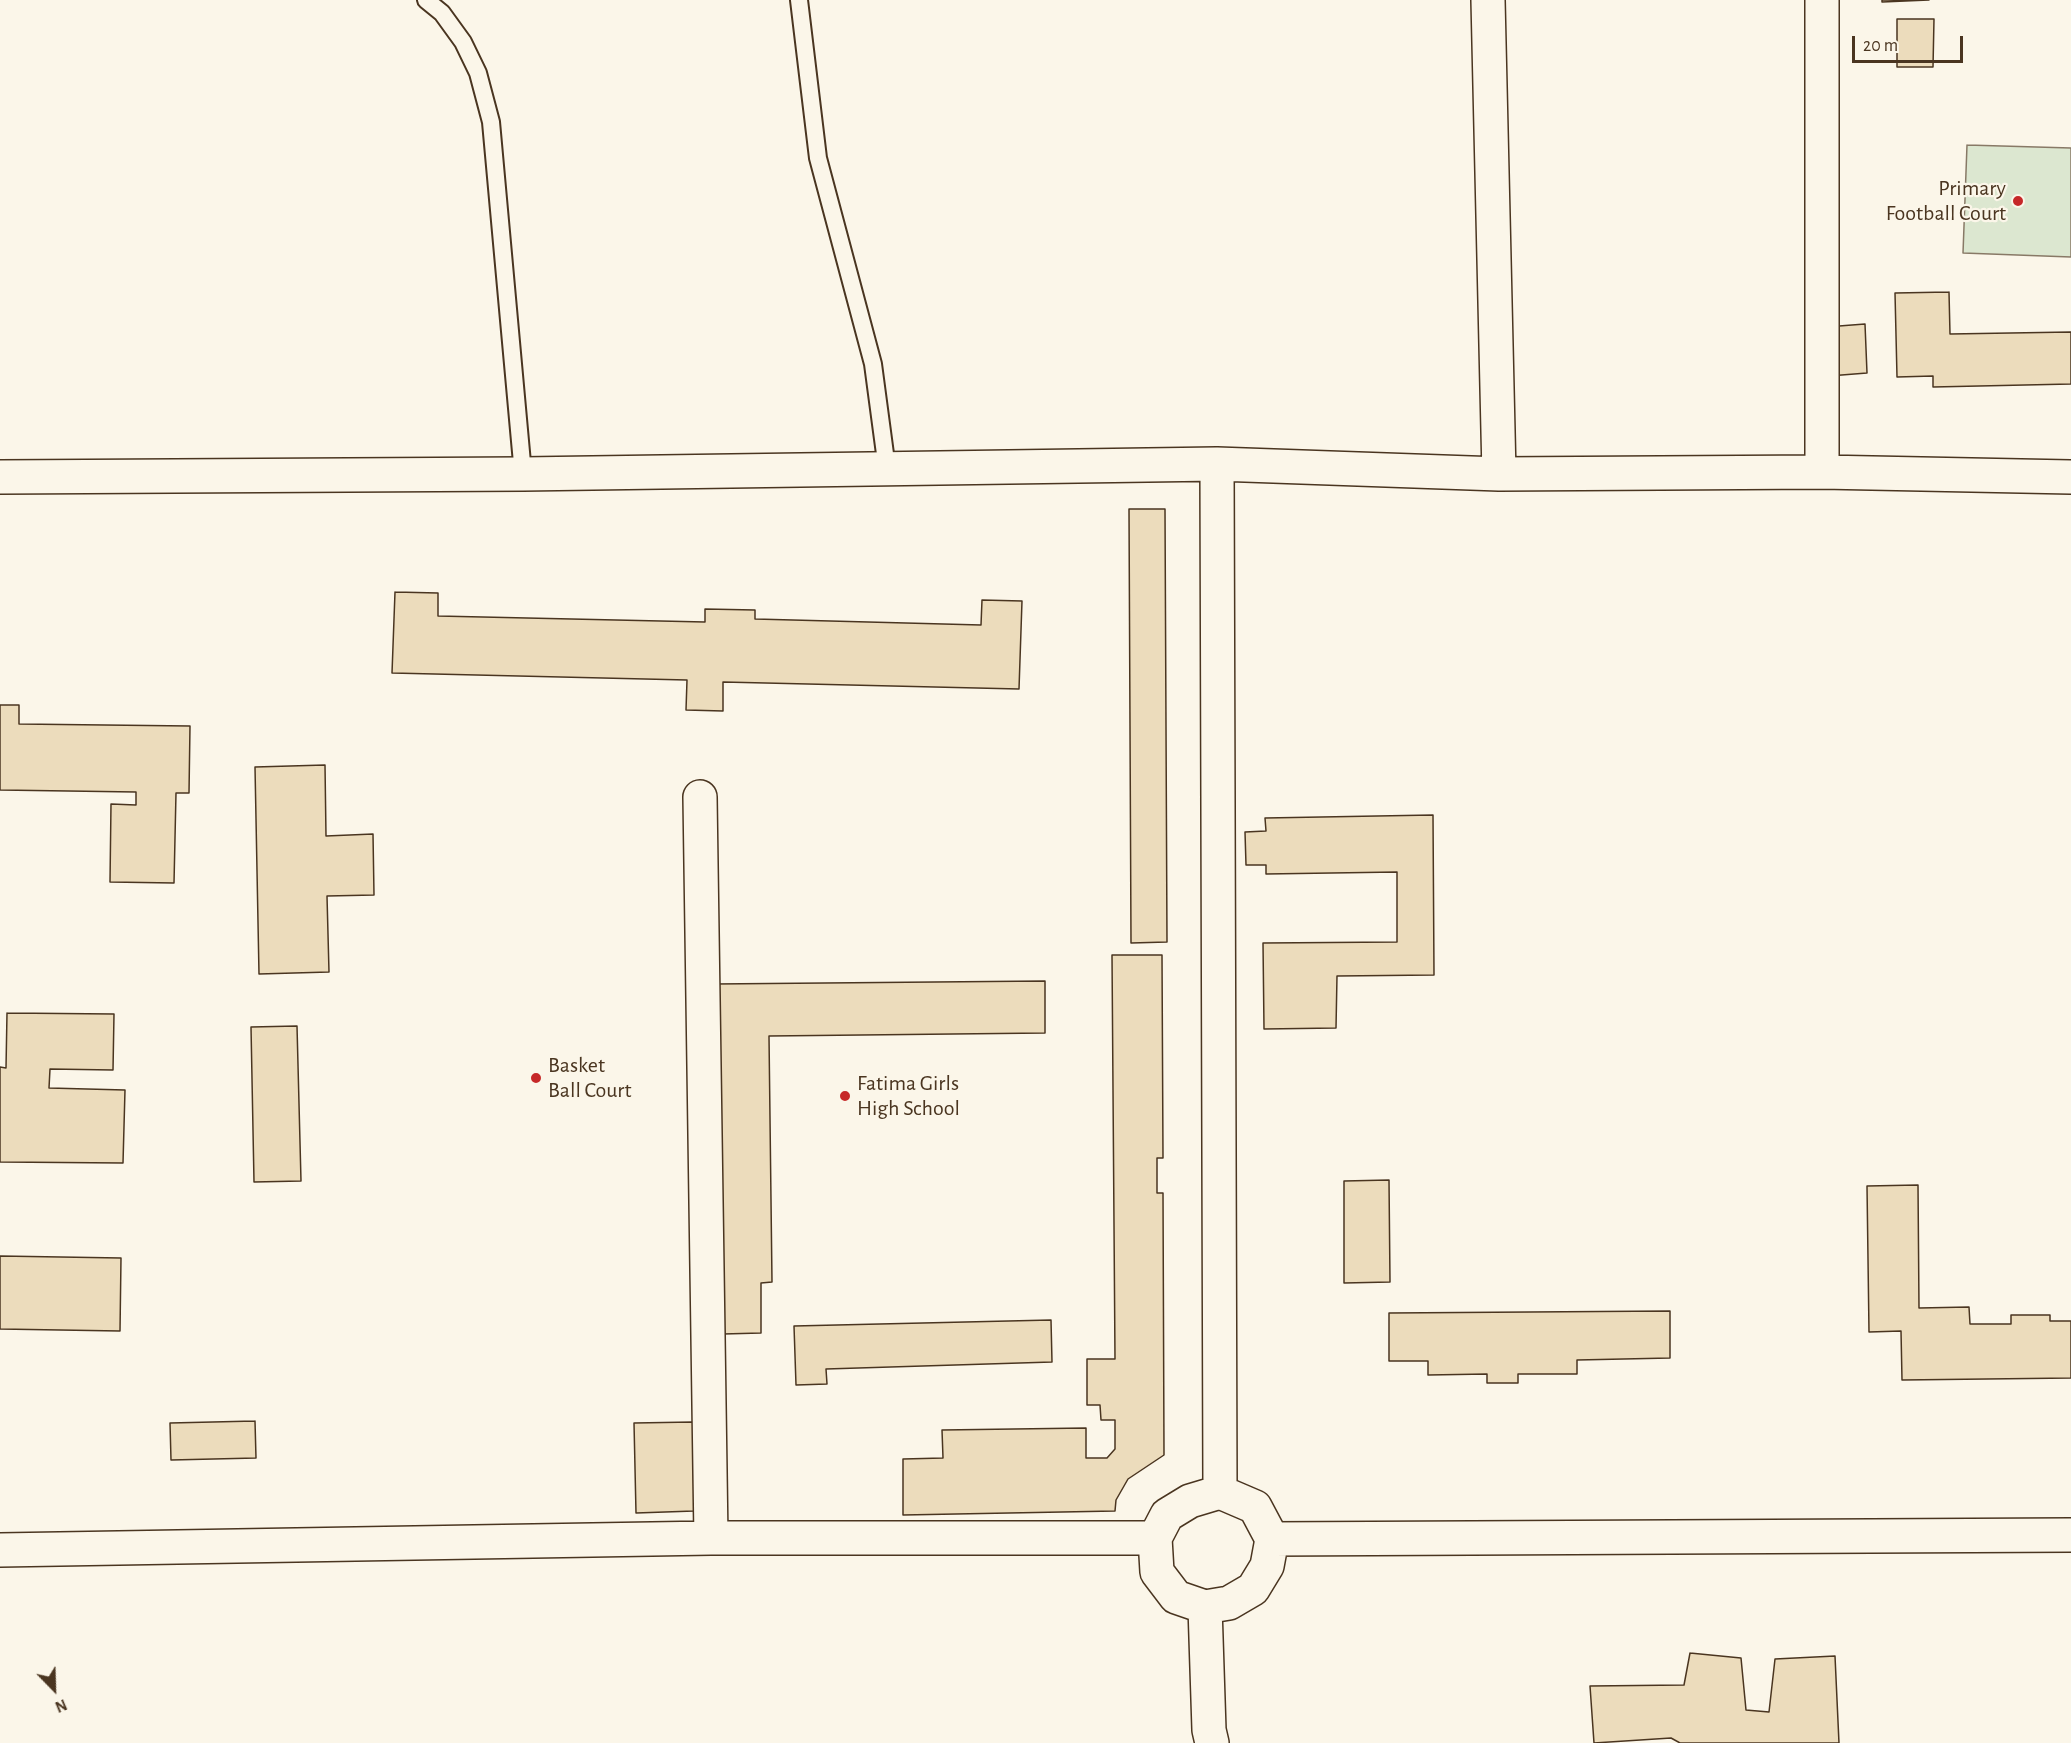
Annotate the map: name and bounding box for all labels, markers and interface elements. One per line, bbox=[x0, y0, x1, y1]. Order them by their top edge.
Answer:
scale bar bbox=[1855, 24, 1966, 62]
text: 20 m bbox=[1863, 37, 1898, 55]
place label: Primary Football Court bbox=[1886, 175, 2006, 226]
marker: Primary Football Court bbox=[2011, 194, 2025, 208]
place label: Basket Ball Court bbox=[548, 1052, 631, 1104]
place label: Fatima Girls High School bbox=[857, 1070, 960, 1122]
marker: Basket Ball Court bbox=[529, 1071, 543, 1085]
marker: Fatima Girls High School bbox=[838, 1089, 852, 1103]
north arrow bbox=[24, 1659, 84, 1719]
text: N bbox=[53, 1696, 69, 1715]

